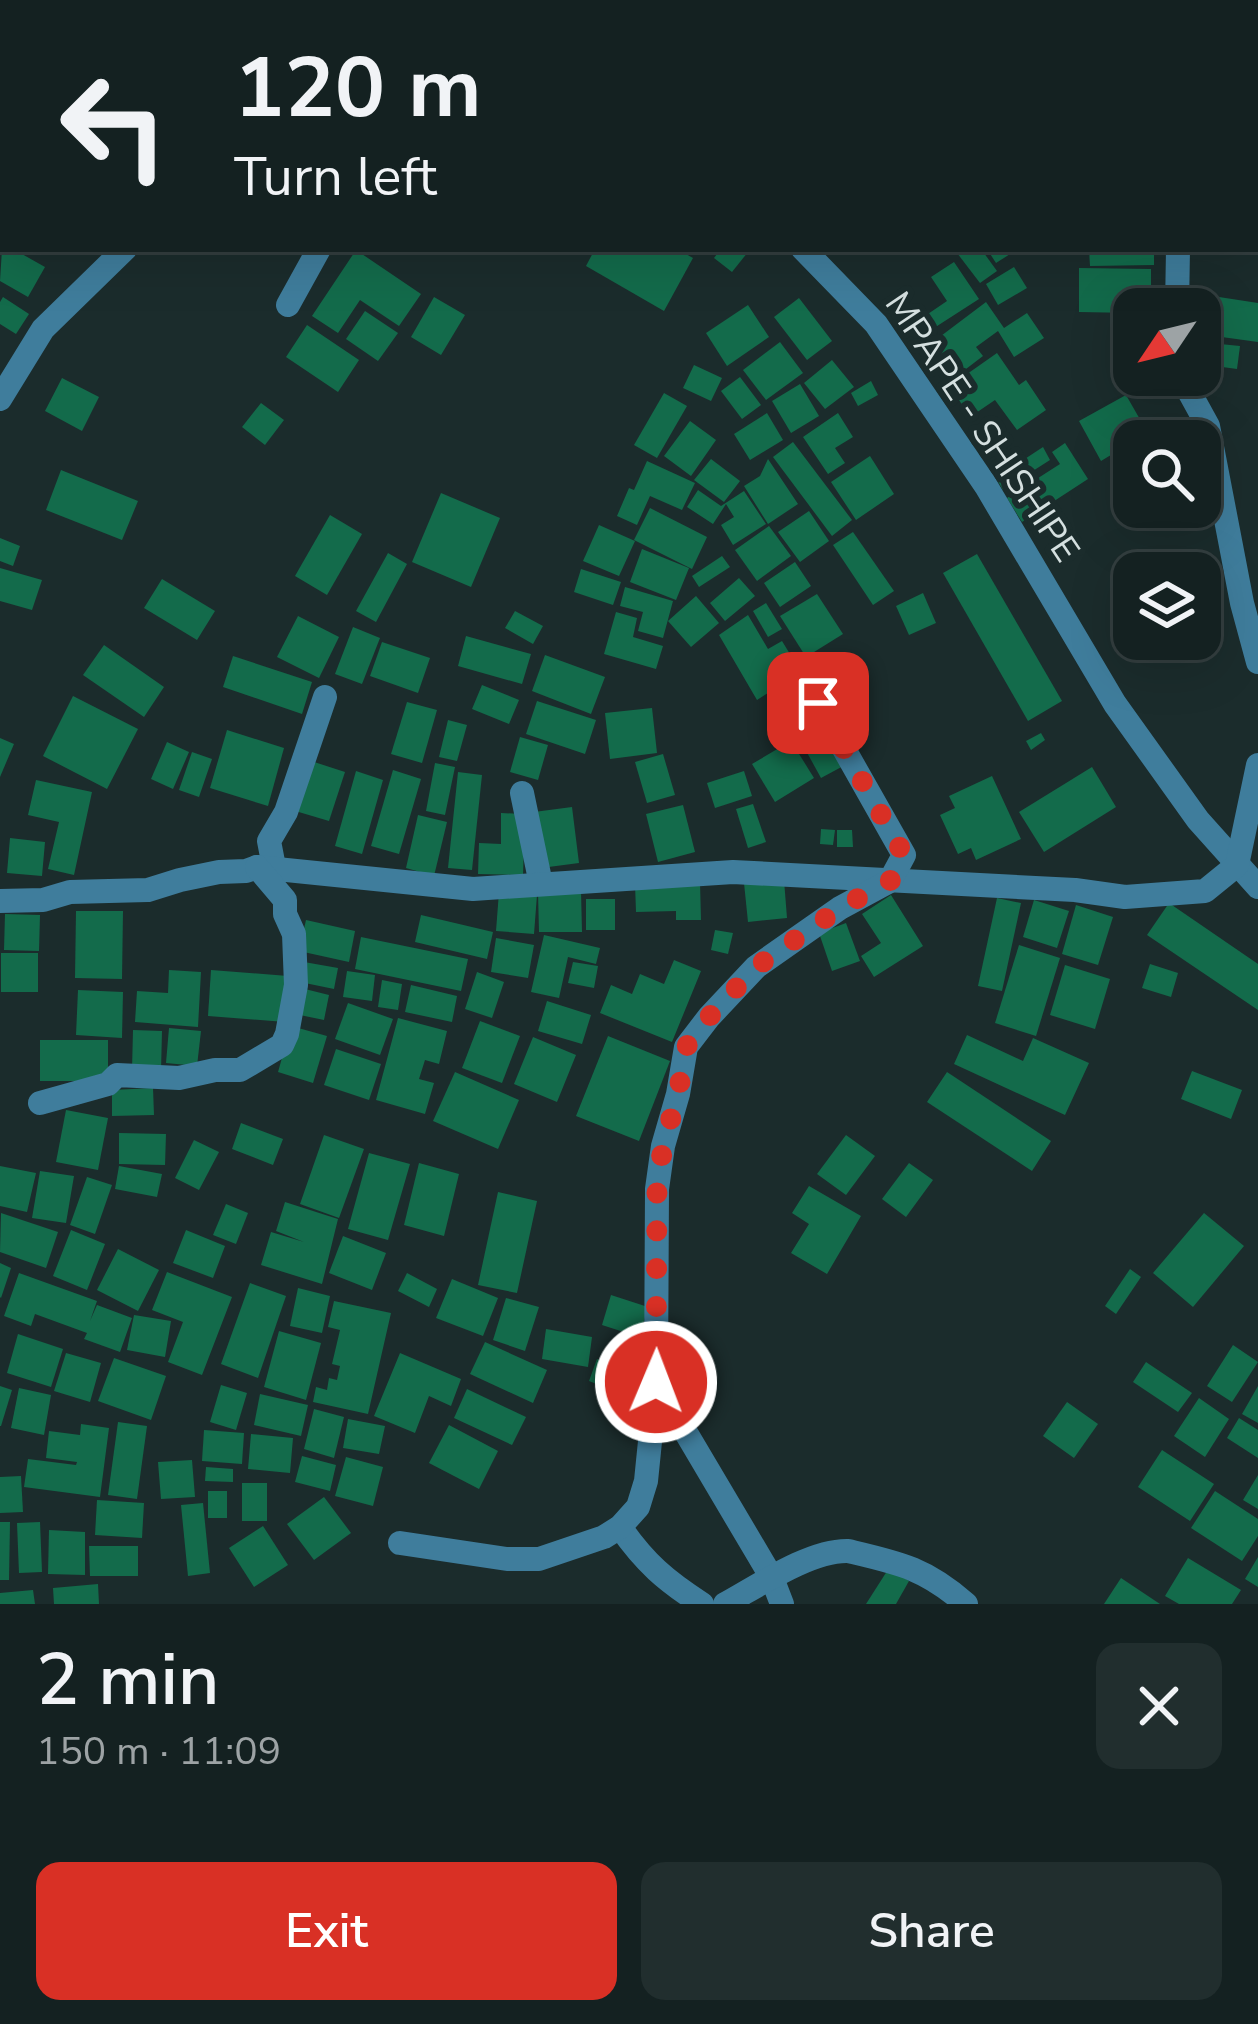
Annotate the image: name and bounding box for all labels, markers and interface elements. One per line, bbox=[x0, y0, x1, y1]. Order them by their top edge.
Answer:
text: 120 m bbox=[234, 31, 482, 146]
icon: left bbox=[36, 48, 192, 204]
text: Turn left bbox=[234, 140, 437, 214]
street label: MPAPE - SHISHIPE bbox=[873, 282, 1091, 572]
north arrow bbox=[1113, 288, 1221, 396]
map controls bbox=[1113, 288, 1221, 660]
button: search bbox=[1113, 420, 1221, 528]
button: layers bbox=[1113, 552, 1221, 660]
pin bbox=[767, 652, 869, 754]
icon: arrive bbox=[785, 670, 851, 736]
position arrow bbox=[593, 1319, 719, 1445]
text: 2 min bbox=[36, 1631, 219, 1729]
button: close bbox=[1096, 1643, 1222, 1769]
text: 150 m · 11:09 bbox=[36, 1725, 281, 1778]
button: Exit bbox=[36, 1862, 617, 2000]
button: Share bbox=[641, 1862, 1222, 2000]

